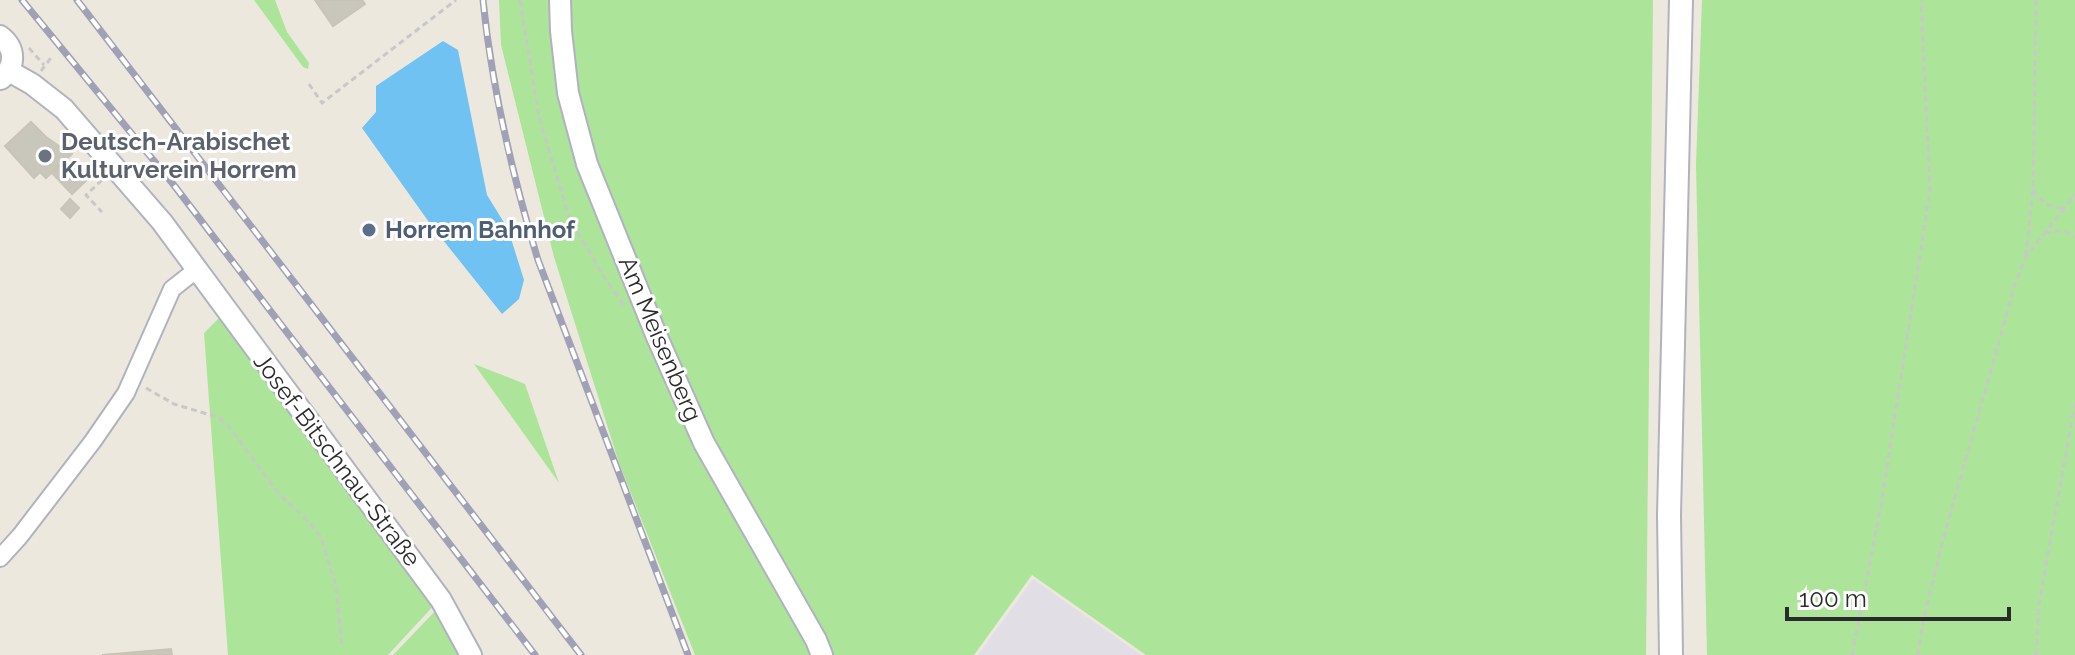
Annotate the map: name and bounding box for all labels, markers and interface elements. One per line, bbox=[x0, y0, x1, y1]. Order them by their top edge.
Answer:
place label: Deutsch-Arabischet Kulturverein Horrem bbox=[61, 127, 297, 184]
marker: Deutsch-Arabischet Kulturverein Horrem bbox=[36, 147, 54, 165]
place label: Horrem Bahnhof bbox=[385, 215, 576, 244]
marker: Horrem Bahnhof bbox=[360, 221, 378, 239]
street label: Am Meisenberg bbox=[613, 252, 708, 426]
street label: Josef-Bitschnau-Straße bbox=[248, 347, 427, 572]
scale bar bbox=[1787, 571, 2009, 621]
text: 100 m bbox=[1799, 584, 1867, 613]

